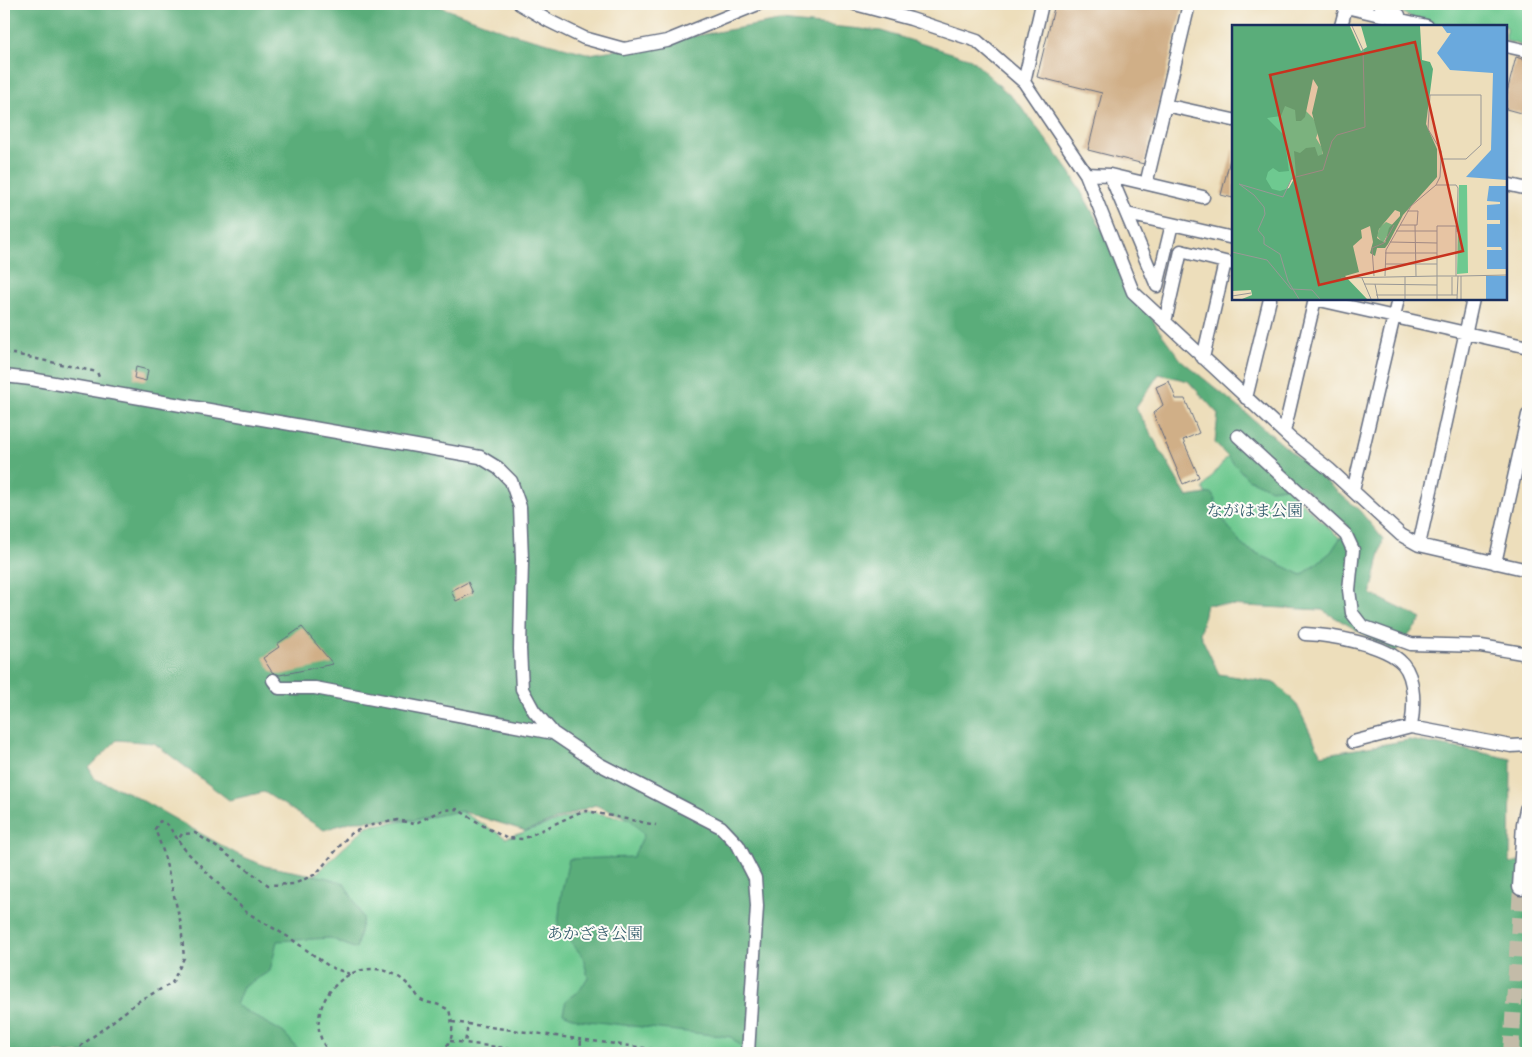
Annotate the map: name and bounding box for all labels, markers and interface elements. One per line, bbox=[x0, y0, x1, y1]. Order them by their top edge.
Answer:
inset map bbox=[1232, 25, 1507, 300]
park label: ながはま公園 bbox=[1207, 500, 1303, 522]
park label: あかざき公園 bbox=[547, 923, 643, 945]

